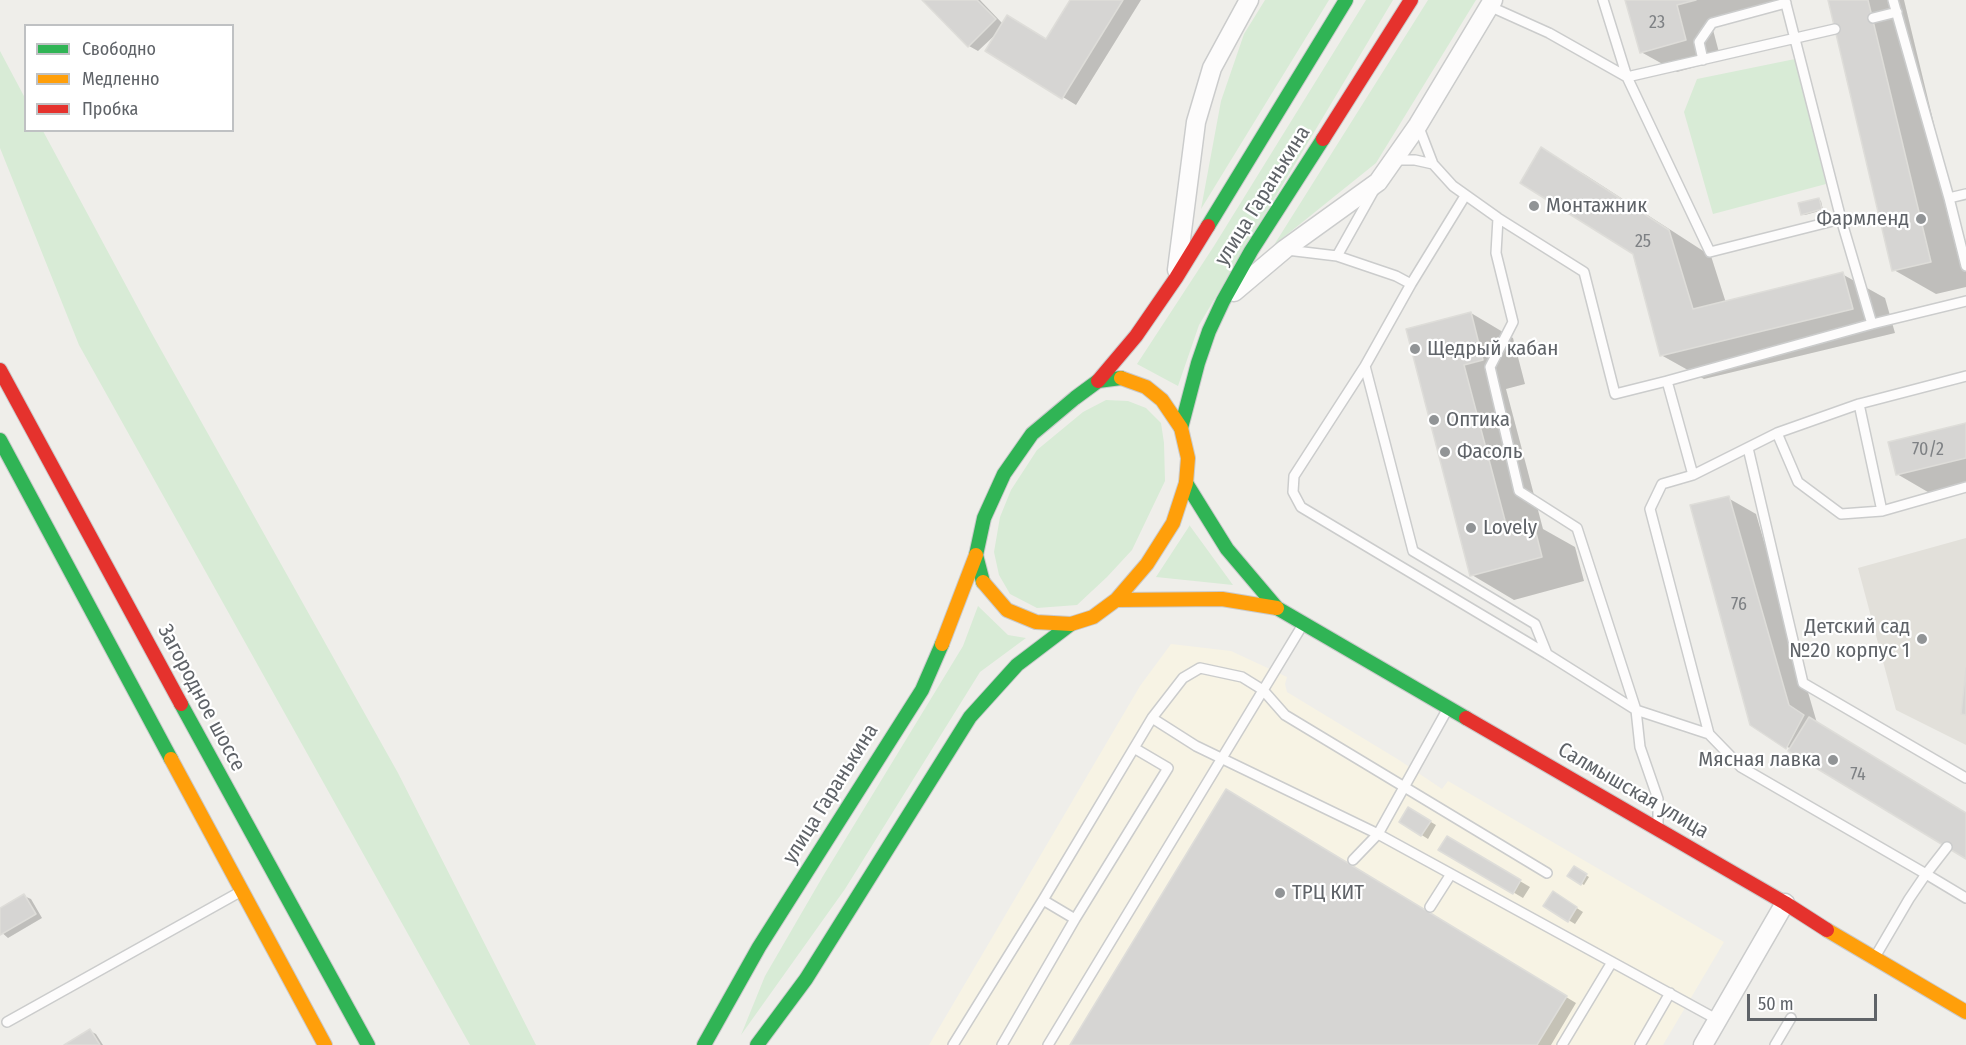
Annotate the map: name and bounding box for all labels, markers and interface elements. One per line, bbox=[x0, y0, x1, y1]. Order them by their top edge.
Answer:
house number: 23 bbox=[1649, 12, 1665, 34]
legend bbox=[24, 24, 234, 132]
text: Свободно bbox=[82, 38, 156, 60]
text: Медленно bbox=[82, 68, 160, 90]
text: Пробка bbox=[82, 98, 138, 120]
street label: улица Гаранькина bbox=[1210, 121, 1316, 271]
place label: Монтажник bbox=[1546, 193, 1647, 219]
marker: Монтажник bbox=[1527, 199, 1541, 213]
place label: Фармленд bbox=[1817, 206, 1909, 232]
marker: Фармленд bbox=[1914, 212, 1928, 226]
house number: 25 bbox=[1635, 231, 1651, 253]
place label: Щедрый кабан bbox=[1427, 336, 1559, 362]
marker: Щедрый кабан bbox=[1408, 342, 1422, 356]
place label: Оптика bbox=[1446, 407, 1510, 433]
marker: Оптика bbox=[1427, 413, 1441, 427]
place label: Фасоль bbox=[1457, 439, 1522, 465]
house number: 70/2 bbox=[1912, 439, 1944, 461]
marker: Фасоль bbox=[1438, 445, 1452, 459]
place label: Lovely bbox=[1483, 515, 1537, 541]
marker: Lovely bbox=[1464, 521, 1478, 535]
house number: 76 bbox=[1731, 594, 1747, 616]
place label: Детский сад №20 корпус 1 bbox=[1789, 614, 1910, 664]
street label: Загородное шоссе bbox=[152, 620, 250, 776]
marker: Детский сад №20 корпус 1 bbox=[1915, 632, 1929, 646]
street label: улица Гаранькина bbox=[778, 719, 884, 869]
street label: Салмышская улица bbox=[1553, 738, 1713, 844]
place label: Мясная лавка bbox=[1698, 747, 1821, 773]
marker: Мясная лавка bbox=[1826, 753, 1840, 767]
house number: 74 bbox=[1850, 764, 1866, 786]
place label: ТРЦ КИТ bbox=[1292, 880, 1364, 906]
marker: ТРЦ КИТ bbox=[1273, 886, 1287, 900]
scale bar bbox=[1750, 982, 1880, 1020]
text: 50 m bbox=[1758, 993, 1794, 1015]

